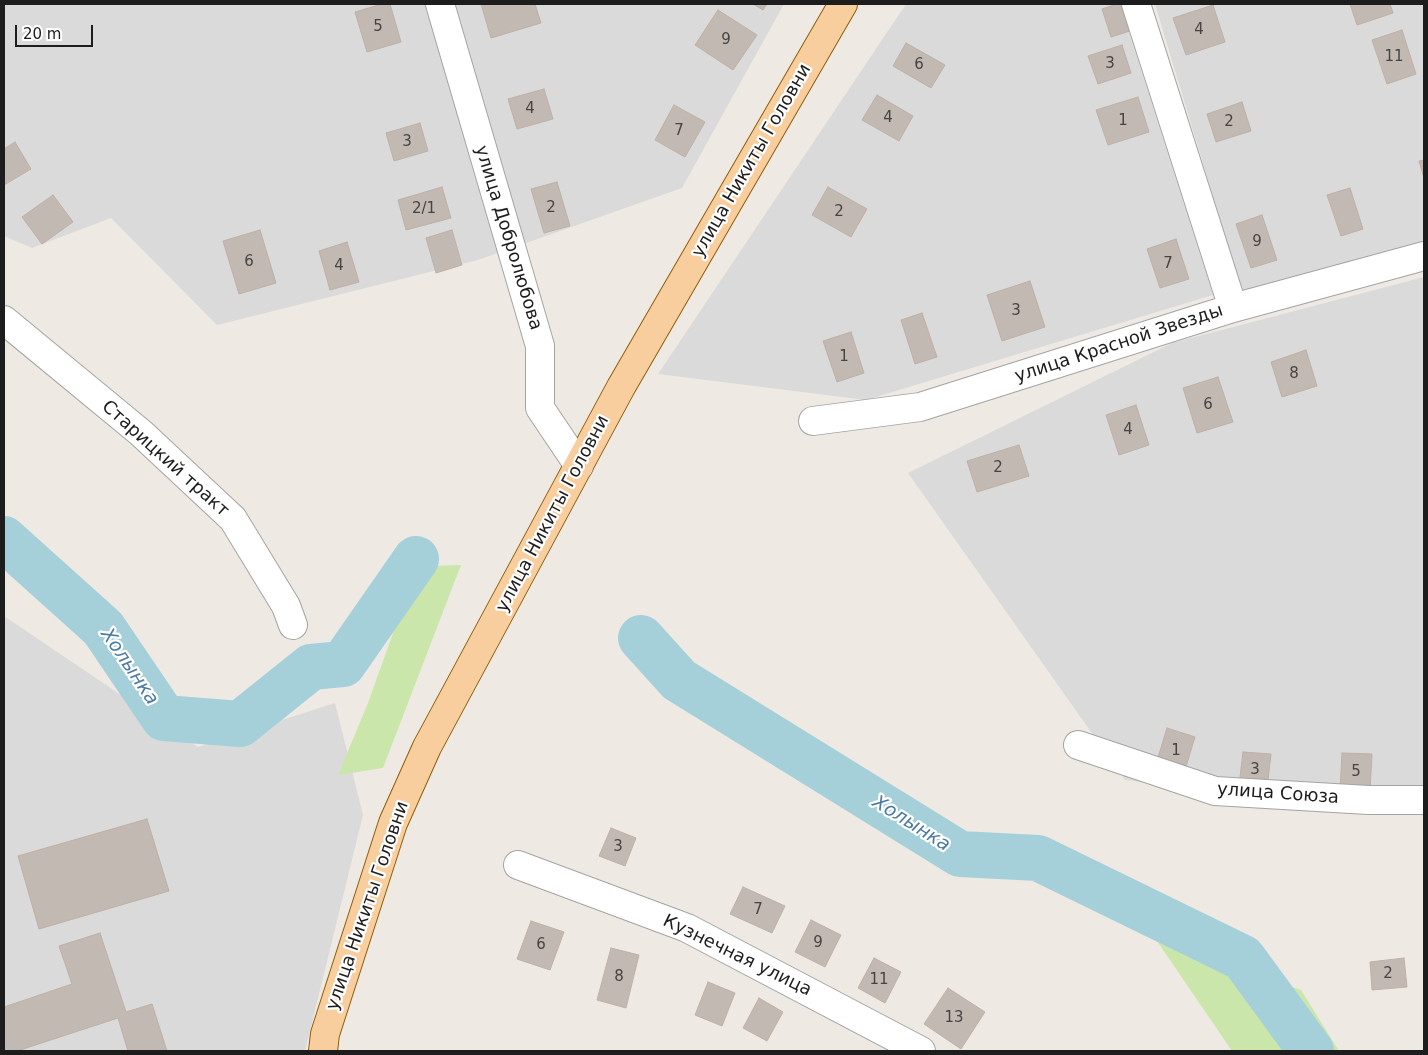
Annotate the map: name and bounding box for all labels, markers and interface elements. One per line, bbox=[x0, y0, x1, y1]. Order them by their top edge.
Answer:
scale bar bbox=[18, 15, 95, 47]
house number: 5 bbox=[373, 18, 383, 36]
house number: 4 bbox=[1194, 21, 1204, 39]
text: 20 m bbox=[23, 25, 61, 43]
house number: 9 bbox=[721, 31, 731, 49]
house number: 11 bbox=[1384, 48, 1404, 66]
house number: 3 bbox=[1105, 55, 1115, 73]
house number: 6 bbox=[914, 56, 924, 74]
street label: улица Никиты Головни bbox=[688, 60, 816, 262]
house number: 4 bbox=[525, 100, 535, 118]
house number: 4 bbox=[883, 109, 893, 127]
house number: 1 bbox=[1118, 112, 1128, 130]
house number: 2 bbox=[1224, 113, 1234, 131]
house number: 7 bbox=[674, 122, 684, 140]
house number: 3 bbox=[402, 133, 412, 151]
street label: улица Добролюбова bbox=[470, 143, 546, 333]
house number: 2 bbox=[546, 199, 556, 217]
house number: 2/1 bbox=[412, 200, 436, 218]
house number: 2 bbox=[834, 203, 844, 221]
house number: 9 bbox=[1252, 233, 1262, 251]
house number: 6 bbox=[244, 253, 254, 271]
house number: 7 bbox=[1163, 255, 1173, 273]
house number: 4 bbox=[334, 257, 344, 275]
street label: улица Красной Звезды bbox=[1012, 300, 1226, 388]
house number: 3 bbox=[1011, 302, 1021, 320]
house number: 1 bbox=[839, 348, 849, 366]
house number: 8 bbox=[1289, 365, 1299, 383]
street label: Старицкий тракт bbox=[97, 396, 233, 522]
house number: 6 bbox=[1203, 396, 1213, 414]
street label: улица Никиты Головни bbox=[492, 412, 614, 616]
house number: 4 bbox=[1123, 421, 1133, 439]
house number: 2 bbox=[993, 459, 1003, 477]
water label: Холынка bbox=[95, 624, 163, 710]
house number: 1 bbox=[1171, 742, 1181, 760]
house number: 3 bbox=[1250, 761, 1260, 779]
house number: 5 bbox=[1351, 763, 1361, 781]
street label: улица Союза bbox=[1216, 779, 1340, 809]
water label: Холынка bbox=[868, 791, 954, 857]
street label: улица Никиты Головни bbox=[322, 799, 414, 1013]
house number: 3 bbox=[613, 838, 623, 856]
house number: 7 bbox=[753, 901, 763, 919]
street label: Кузнечная улица bbox=[659, 911, 815, 1001]
house number: 9 bbox=[813, 934, 823, 952]
house number: 6 bbox=[536, 936, 546, 954]
house number: 2 bbox=[1383, 965, 1393, 983]
house number: 8 bbox=[614, 968, 624, 986]
house number: 11 bbox=[869, 971, 889, 989]
house number: 13 bbox=[944, 1009, 964, 1027]

